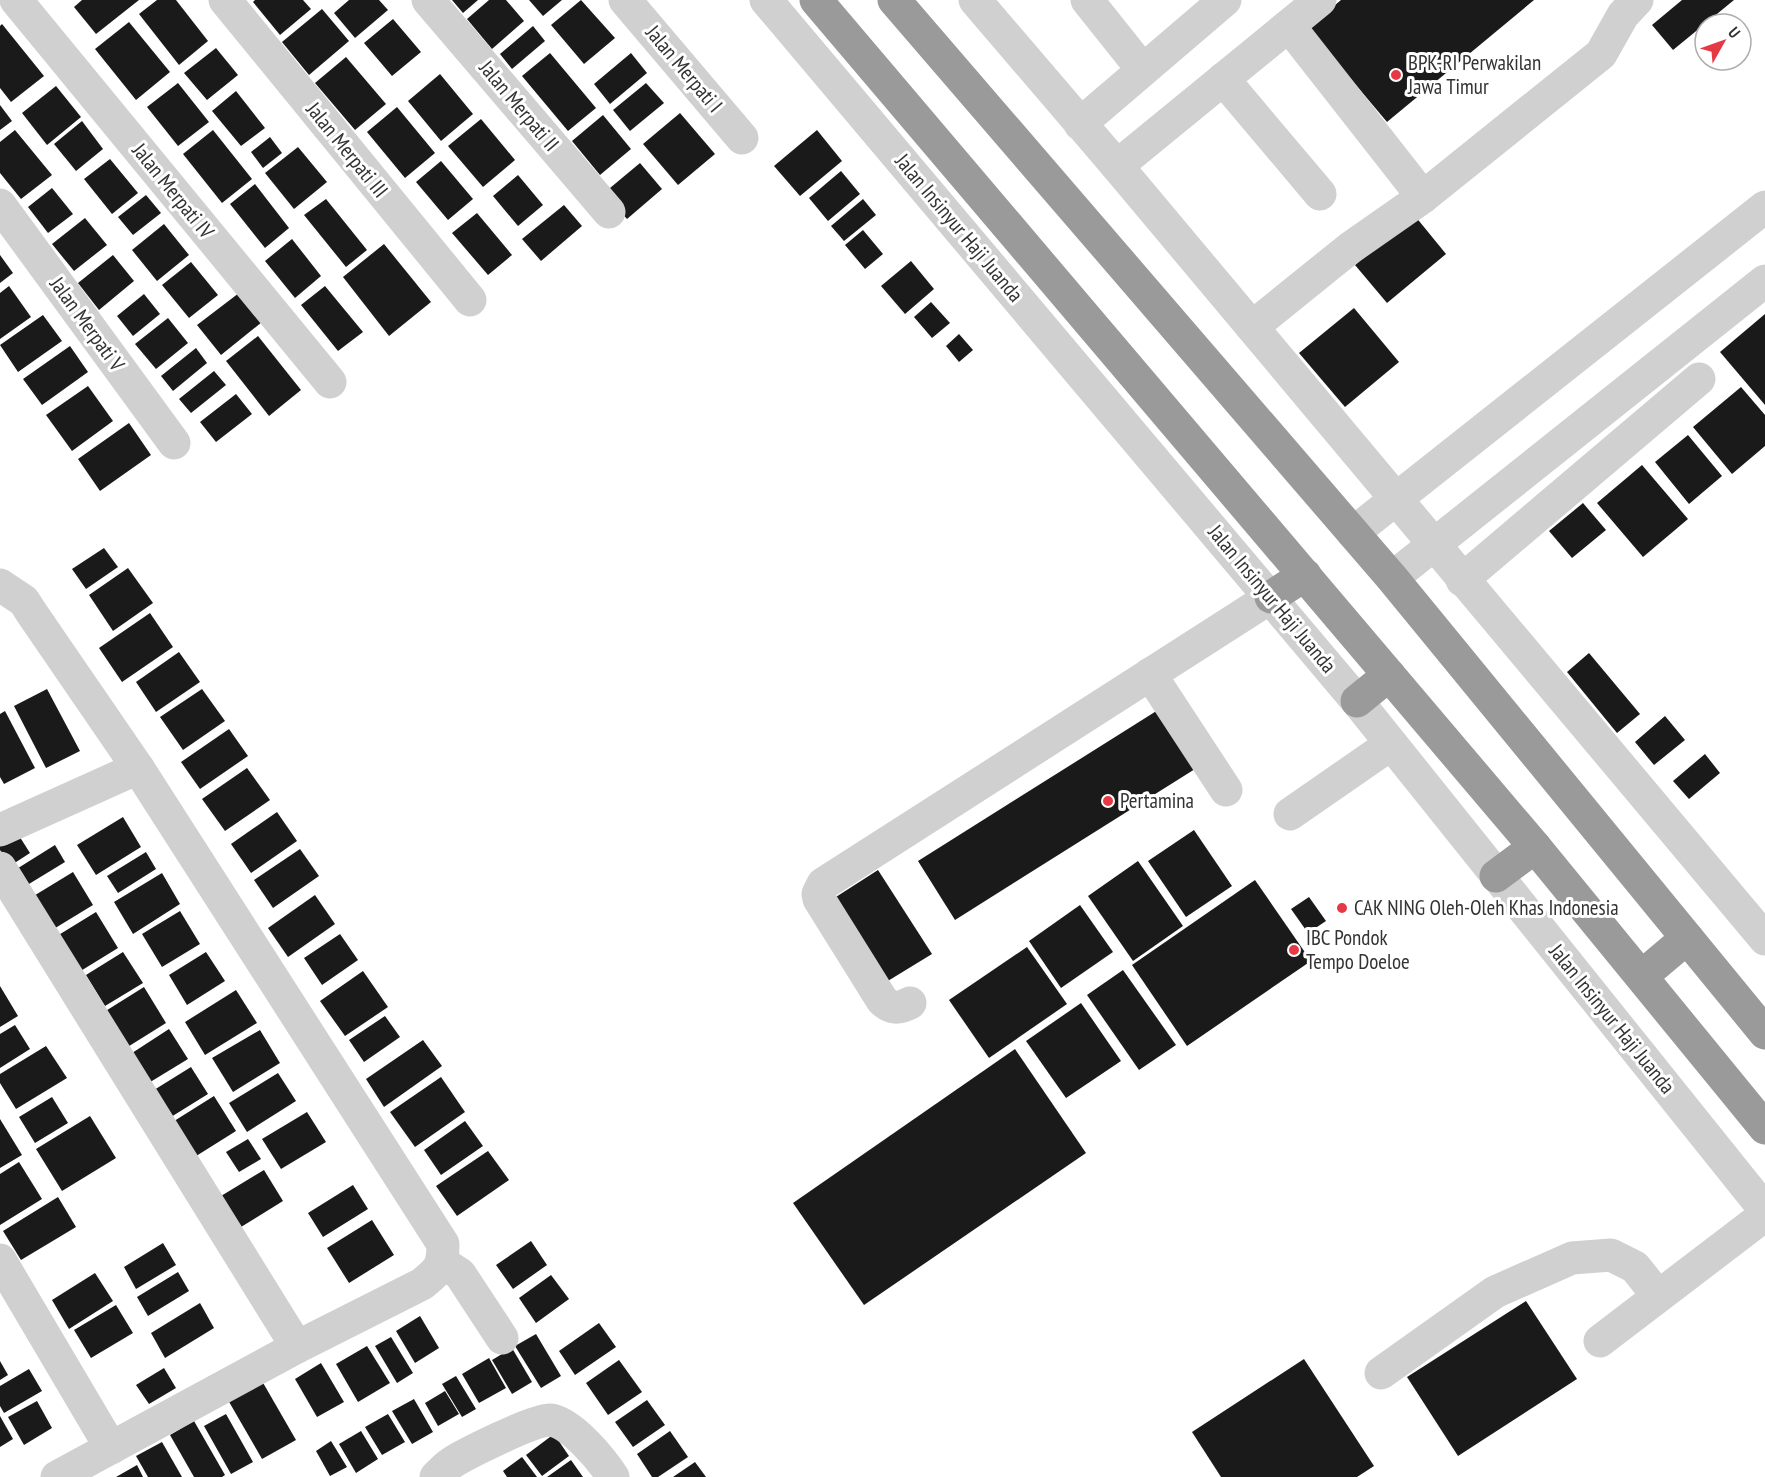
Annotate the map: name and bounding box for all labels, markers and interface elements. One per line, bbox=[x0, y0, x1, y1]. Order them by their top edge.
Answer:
north arrow bbox=[1693, 12, 1753, 72]
street label: Jalan Merpati I bbox=[640, 19, 729, 118]
text: U bbox=[1724, 23, 1745, 42]
place label: BPK-RI Perwakilan Jawa Timur bbox=[1407, 49, 1541, 100]
street label: Jalan Merpati II bbox=[473, 54, 565, 157]
marker: BPK-RI Perwakilan Jawa Timur bbox=[1389, 68, 1403, 82]
street label: Jalan Merpati III bbox=[300, 96, 394, 203]
street label: Jalan Merpati IV bbox=[126, 137, 220, 244]
street label: Jalan Insinyur Haji Juanda bbox=[889, 147, 1029, 307]
street label: Jalan Merpati V bbox=[44, 271, 131, 376]
street label: Jalan Insinyur Haji Juanda bbox=[1202, 518, 1342, 678]
place label: Pertamina bbox=[1120, 787, 1194, 814]
marker: Pertamina bbox=[1101, 794, 1115, 808]
place label: CAK NING Oleh-Oleh Khas Indonesia bbox=[1354, 894, 1619, 921]
marker: CAK NING Oleh-Oleh Khas Indonesia bbox=[1335, 901, 1349, 915]
place label: IBC Pondok Tempo Doeloe bbox=[1306, 924, 1410, 975]
street label: Jalan Insinyur Haji Juanda bbox=[1543, 937, 1681, 1099]
marker: IBC Pondok Tempo Doeloe bbox=[1287, 943, 1301, 957]

